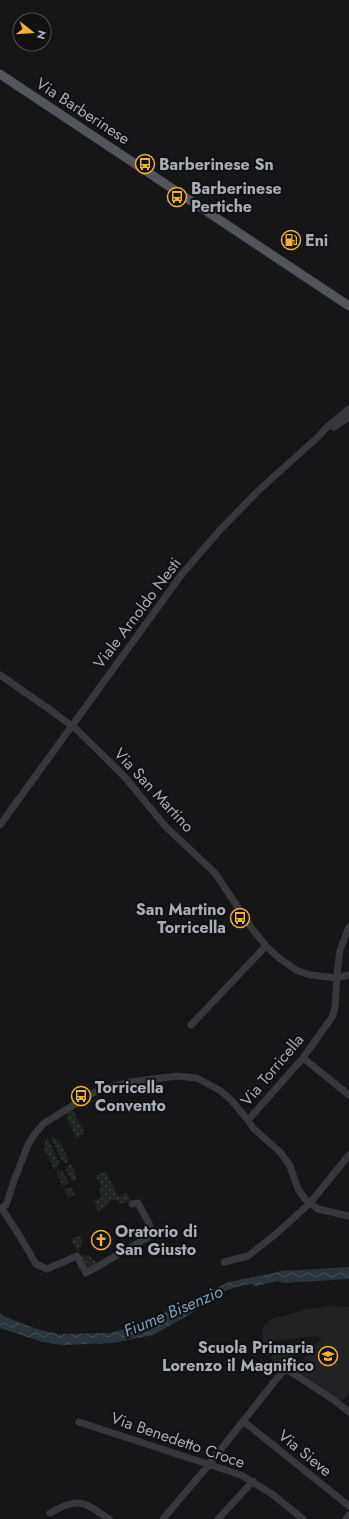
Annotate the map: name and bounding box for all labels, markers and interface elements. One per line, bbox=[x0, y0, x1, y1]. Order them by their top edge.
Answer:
north arrow bbox=[12, 12, 52, 52]
text: N bbox=[33, 28, 50, 41]
street label: Via Barberinese bbox=[32, 72, 134, 150]
bus stop icon: Barberinese Sn bbox=[134, 153, 156, 175]
place label: Barberinese Sn bbox=[159, 153, 274, 176]
place label: Barberinese Pertiche bbox=[191, 177, 282, 218]
bus stop icon: Barberinese Pertiche bbox=[166, 186, 188, 208]
fuel station icon: Eni bbox=[280, 229, 302, 251]
place label: Eni bbox=[305, 229, 328, 252]
street label: Viale Arnoldo Nesti bbox=[88, 553, 186, 673]
street label: Via San Martino bbox=[109, 743, 199, 838]
place label: San Martino Torricella bbox=[136, 898, 226, 939]
bus stop icon: San Martino Torricella bbox=[229, 907, 251, 929]
street label: Via Torricella bbox=[235, 1029, 309, 1111]
place label: Torricella Convento bbox=[95, 1076, 166, 1117]
bus stop icon: Torricella Convento bbox=[70, 1085, 92, 1107]
place label: Oratorio di San Giusto bbox=[115, 1220, 197, 1261]
church icon: Oratorio di San Giusto bbox=[90, 1229, 112, 1251]
water label: Fiume Bisenzio bbox=[120, 1279, 226, 1343]
place label: Scuola Primaria Lorenzo il Magnifico bbox=[162, 1336, 314, 1377]
school or university icon: Scuola Primaria Lorenzo il Magnifico bbox=[317, 1345, 339, 1367]
street label: Via Benedetto Croce bbox=[108, 1406, 248, 1474]
street label: Via Sieve bbox=[273, 1424, 337, 1482]

